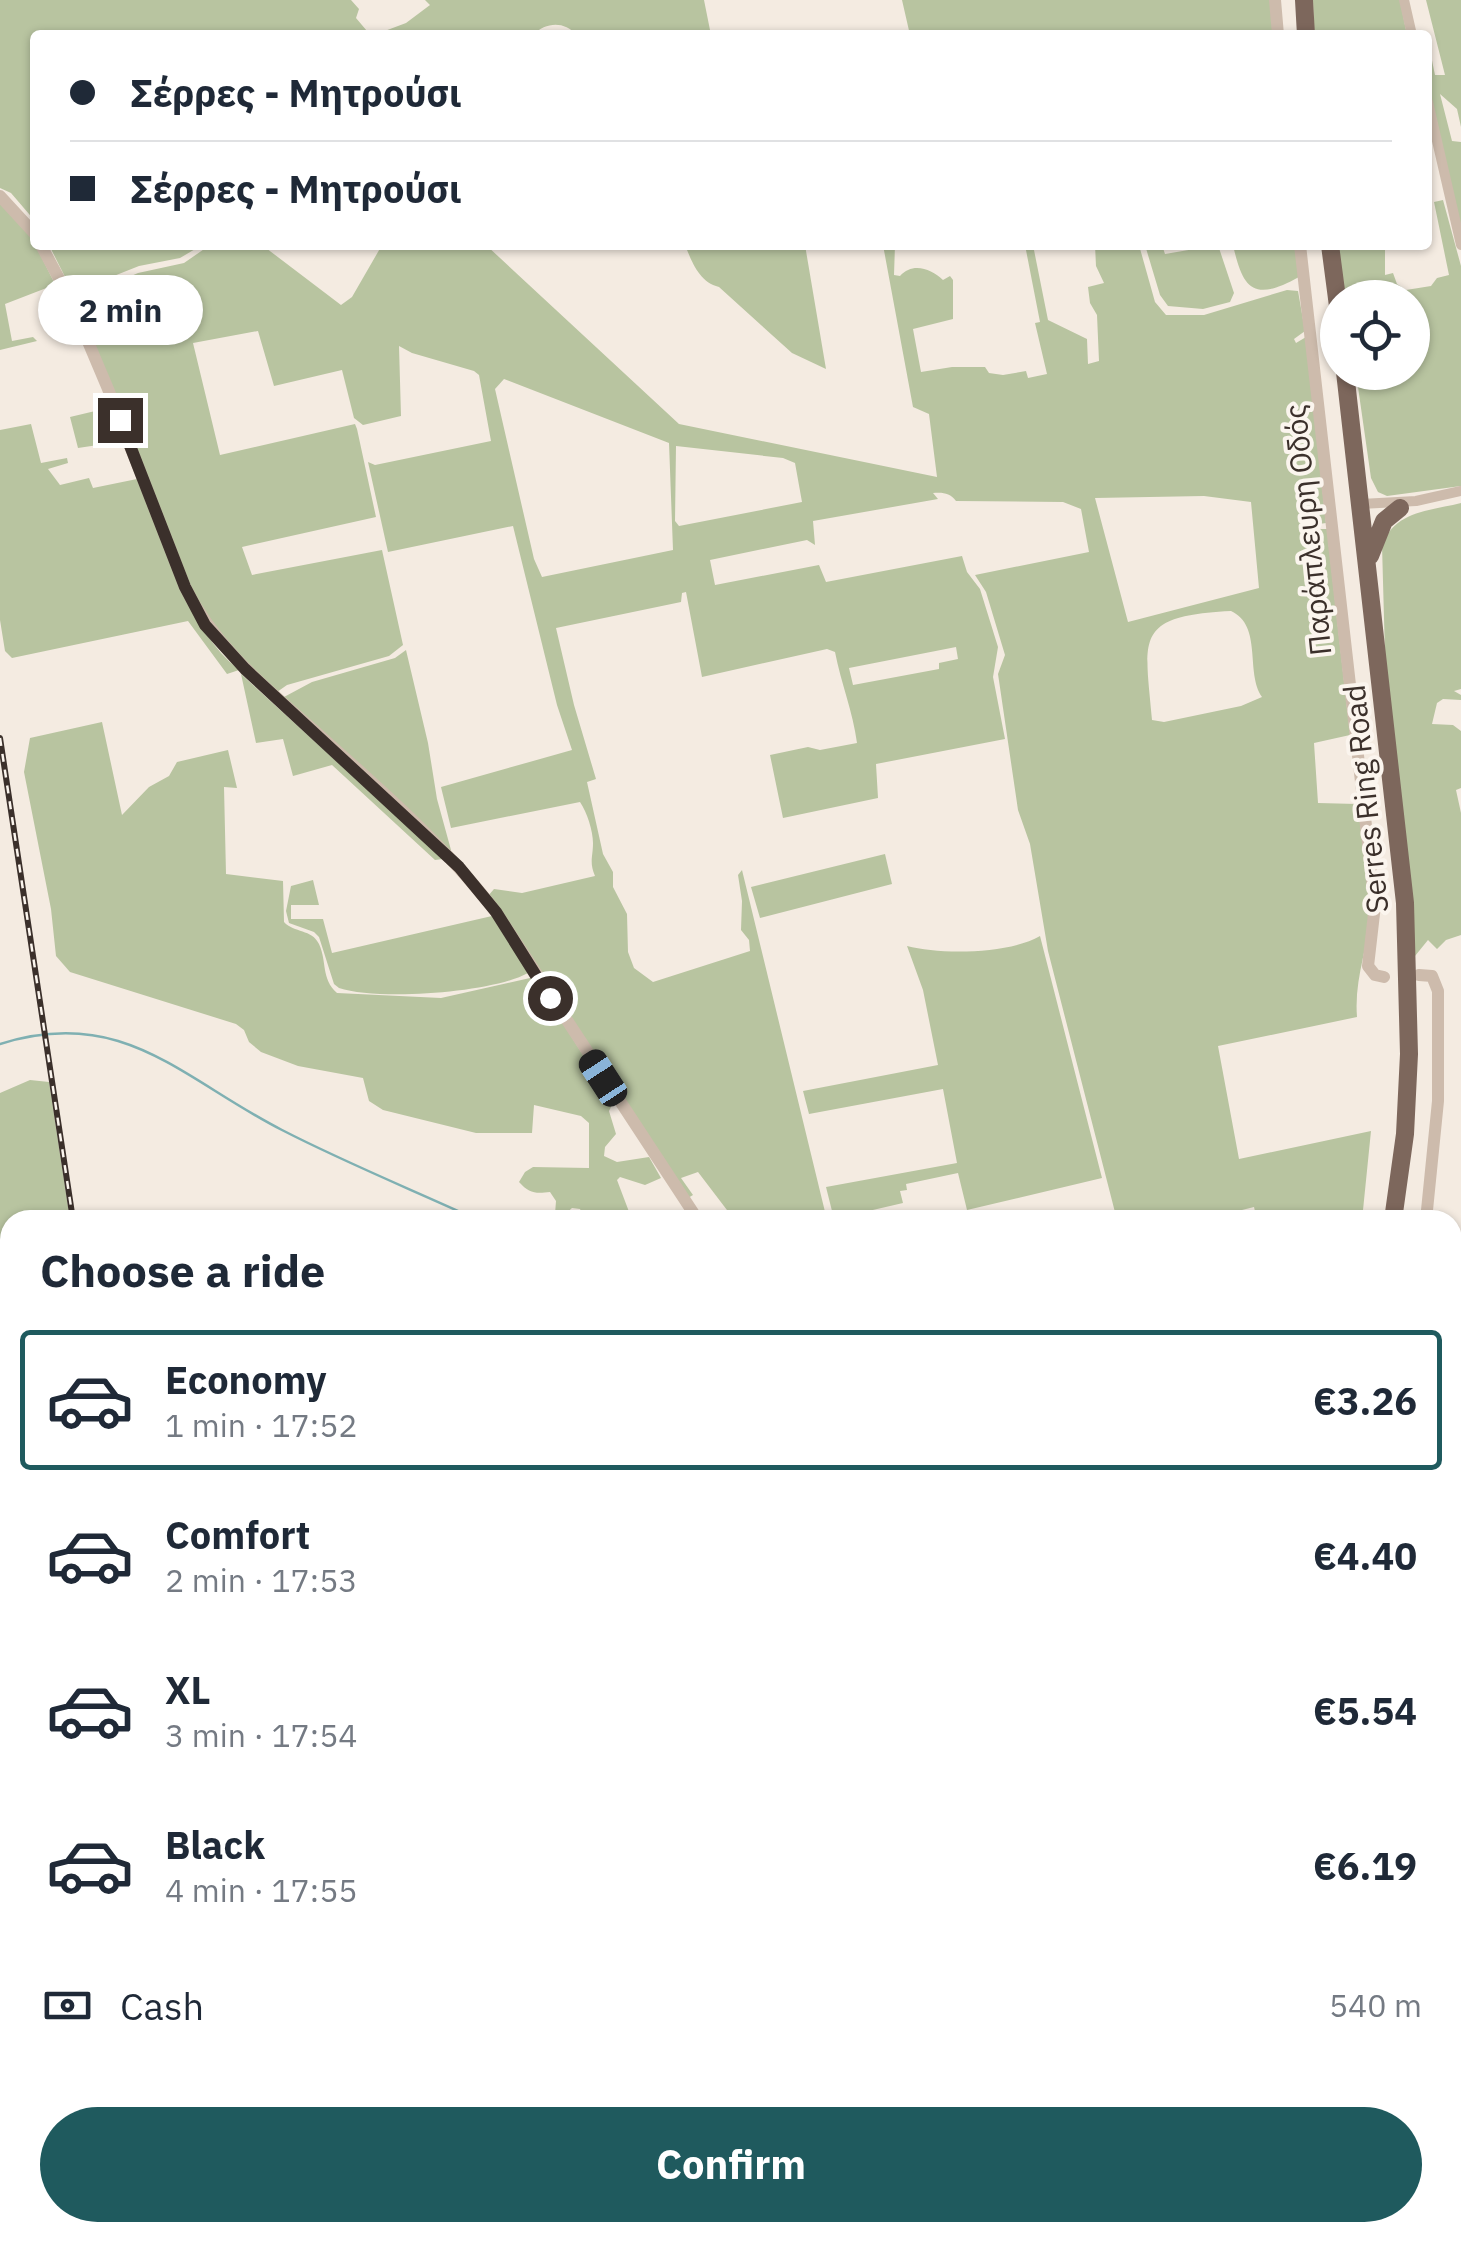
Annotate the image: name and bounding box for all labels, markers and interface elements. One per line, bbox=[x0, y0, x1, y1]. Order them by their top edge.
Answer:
text: Σέρρες - Μητρούσι bbox=[130, 68, 461, 117]
text: Σέρρες - Μητρούσι bbox=[130, 164, 461, 213]
callout: 2 min bbox=[38, 275, 202, 345]
map controls bbox=[1320, 280, 1430, 390]
button: locate bbox=[1320, 280, 1430, 390]
text: 2 min bbox=[79, 289, 162, 331]
route end bbox=[98, 398, 143, 443]
street label: Παράπλευρη Οδός bbox=[1274, 403, 1340, 657]
street label: Serres Ring Road bbox=[1334, 683, 1396, 915]
route start bbox=[528, 976, 573, 1021]
car bbox=[574, 1045, 632, 1111]
text: Choose a ride bbox=[40, 1241, 325, 1299]
icon: car bbox=[45, 1355, 135, 1445]
text: Economy bbox=[165, 1355, 327, 1404]
text: €3.26 bbox=[1313, 1376, 1417, 1425]
text: 1 min · 17:52 bbox=[165, 1404, 358, 1446]
icon: car bbox=[45, 1510, 135, 1600]
text: Comfort bbox=[165, 1510, 310, 1559]
text: €4.40 bbox=[1313, 1531, 1417, 1580]
text: 2 min · 17:53 bbox=[165, 1559, 358, 1601]
icon: car bbox=[45, 1665, 135, 1755]
text: XL bbox=[165, 1665, 211, 1714]
text: €5.54 bbox=[1313, 1686, 1417, 1735]
text: 3 min · 17:54 bbox=[165, 1714, 358, 1756]
icon: car bbox=[45, 1820, 135, 1910]
text: Black bbox=[165, 1820, 265, 1869]
text: €6.19 bbox=[1313, 1841, 1417, 1890]
text: 4 min · 17:55 bbox=[165, 1869, 358, 1911]
icon: cash bbox=[40, 1978, 95, 2033]
text: Cash bbox=[120, 1981, 204, 2030]
text: 540 m bbox=[1329, 1984, 1422, 2026]
button: Confirm bbox=[40, 2107, 1422, 2222]

